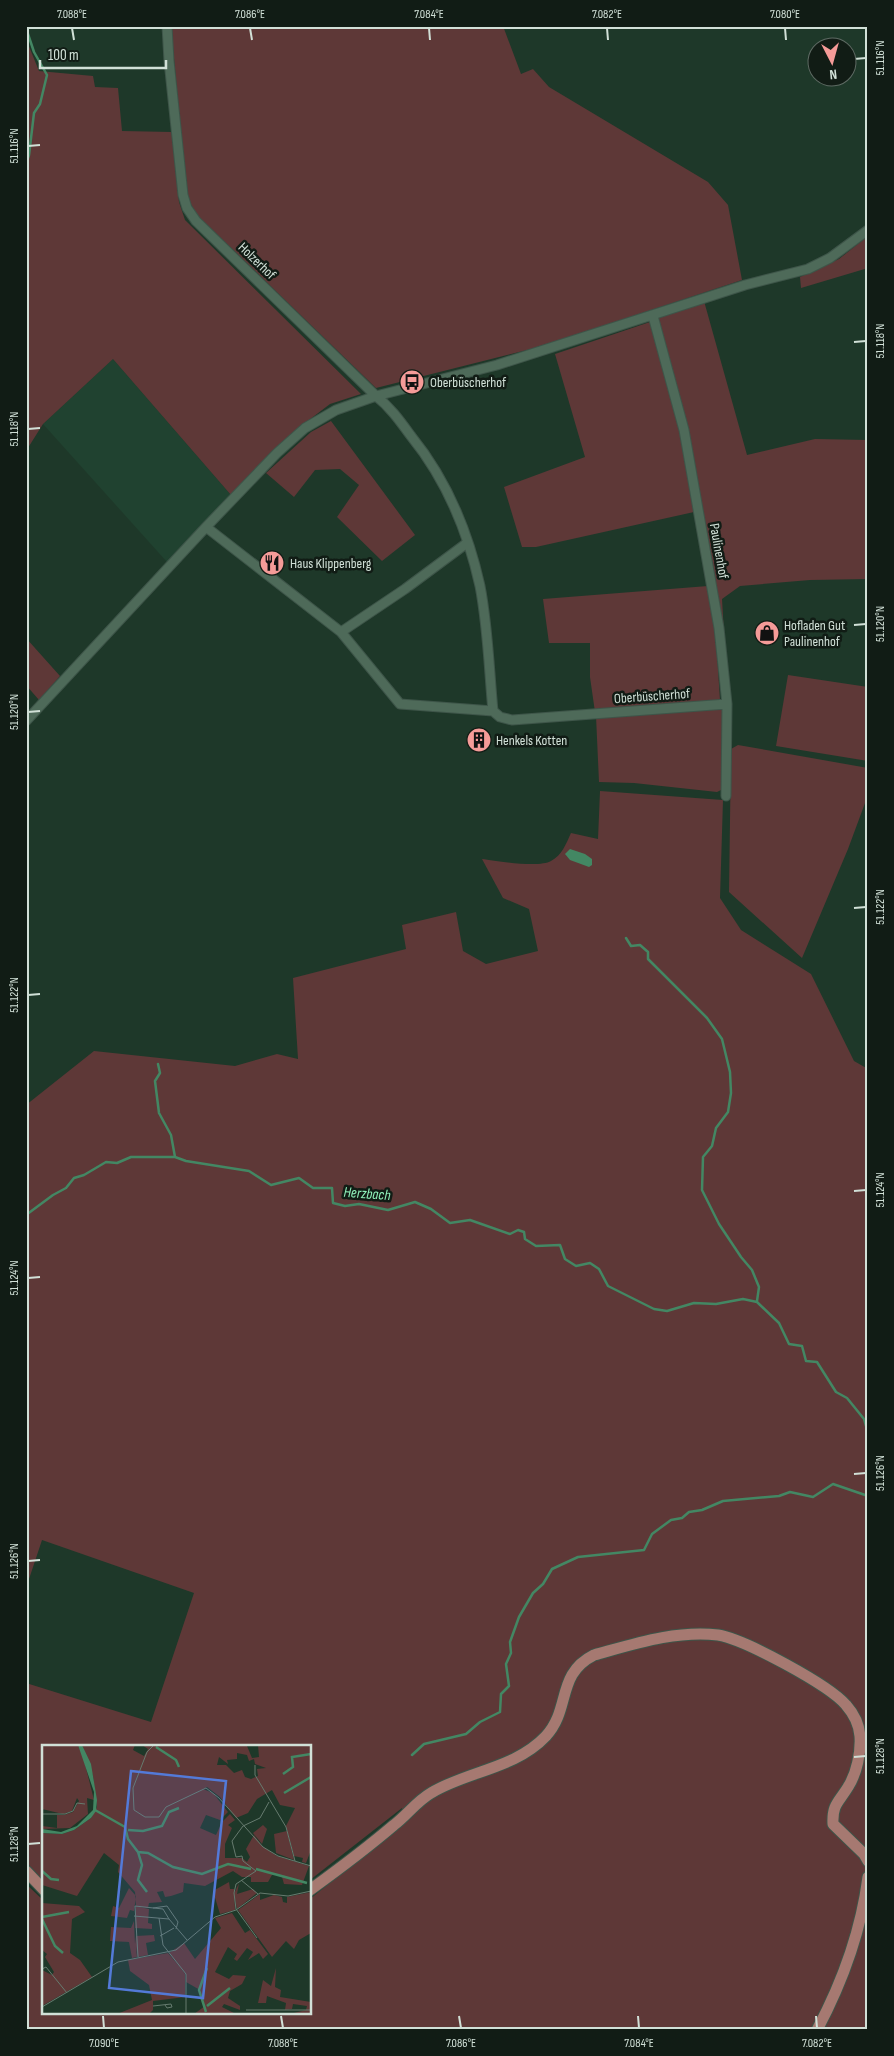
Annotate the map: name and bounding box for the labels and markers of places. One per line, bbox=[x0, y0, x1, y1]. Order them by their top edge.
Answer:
bus stop icon: Oberbüscherhof bbox=[399, 369, 425, 395]
place label: Oberbüscherhof bbox=[430, 374, 507, 391]
restaurant icon: Haus Klippenberg bbox=[259, 550, 285, 576]
place label: Haus Klippenberg bbox=[290, 555, 372, 572]
place label: Hofladen Gut Paulinenhof bbox=[784, 617, 845, 650]
shop icon: Hofladen Gut Paulinenhof bbox=[754, 620, 780, 646]
building icon: Henkels Kotten bbox=[466, 727, 492, 753]
place label: Henkels Kotten bbox=[496, 732, 567, 749]

